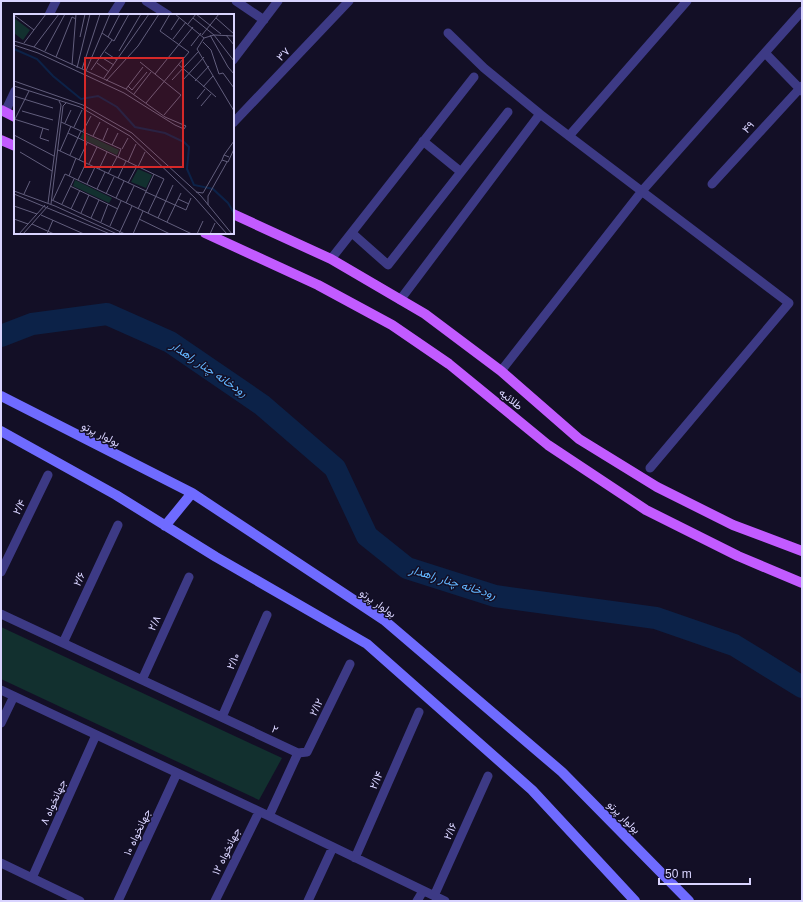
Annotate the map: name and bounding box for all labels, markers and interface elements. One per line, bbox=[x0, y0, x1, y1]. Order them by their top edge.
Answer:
inset map bbox=[14, 14, 234, 234]
street label: ۳۷ bbox=[274, 45, 292, 63]
street label: ۴۹ bbox=[740, 119, 756, 135]
water label: رودخانه چنار راهدار bbox=[167, 338, 250, 401]
street label: طلائیه bbox=[496, 386, 525, 413]
street label: بولوار پرتو bbox=[79, 419, 122, 450]
street label: ۲/۴ bbox=[10, 498, 28, 516]
water label: رودخانه چنار راهدار bbox=[407, 562, 498, 603]
street label: ۲/۶ bbox=[71, 570, 87, 588]
street label: بولوار پرتو bbox=[357, 586, 398, 621]
street label: ۲/۸ bbox=[145, 613, 163, 632]
street label: ۲/۱۰ bbox=[224, 651, 242, 671]
street label: ۲/۱۲ bbox=[307, 696, 325, 718]
street label: ۲ bbox=[270, 722, 280, 736]
street label: ۲/۱۴ bbox=[367, 769, 385, 791]
street label: جهانخواه ۸ bbox=[38, 777, 69, 827]
street label: بولوار پرتو bbox=[604, 798, 643, 837]
street label: جهانخواه ۱۰ bbox=[121, 807, 154, 858]
street label: ۲/۱۶ bbox=[441, 821, 459, 841]
street label: جهانخواه ۱۲ bbox=[209, 825, 243, 877]
scale bar bbox=[659, 860, 750, 886]
text: 50 m bbox=[665, 867, 692, 881]

